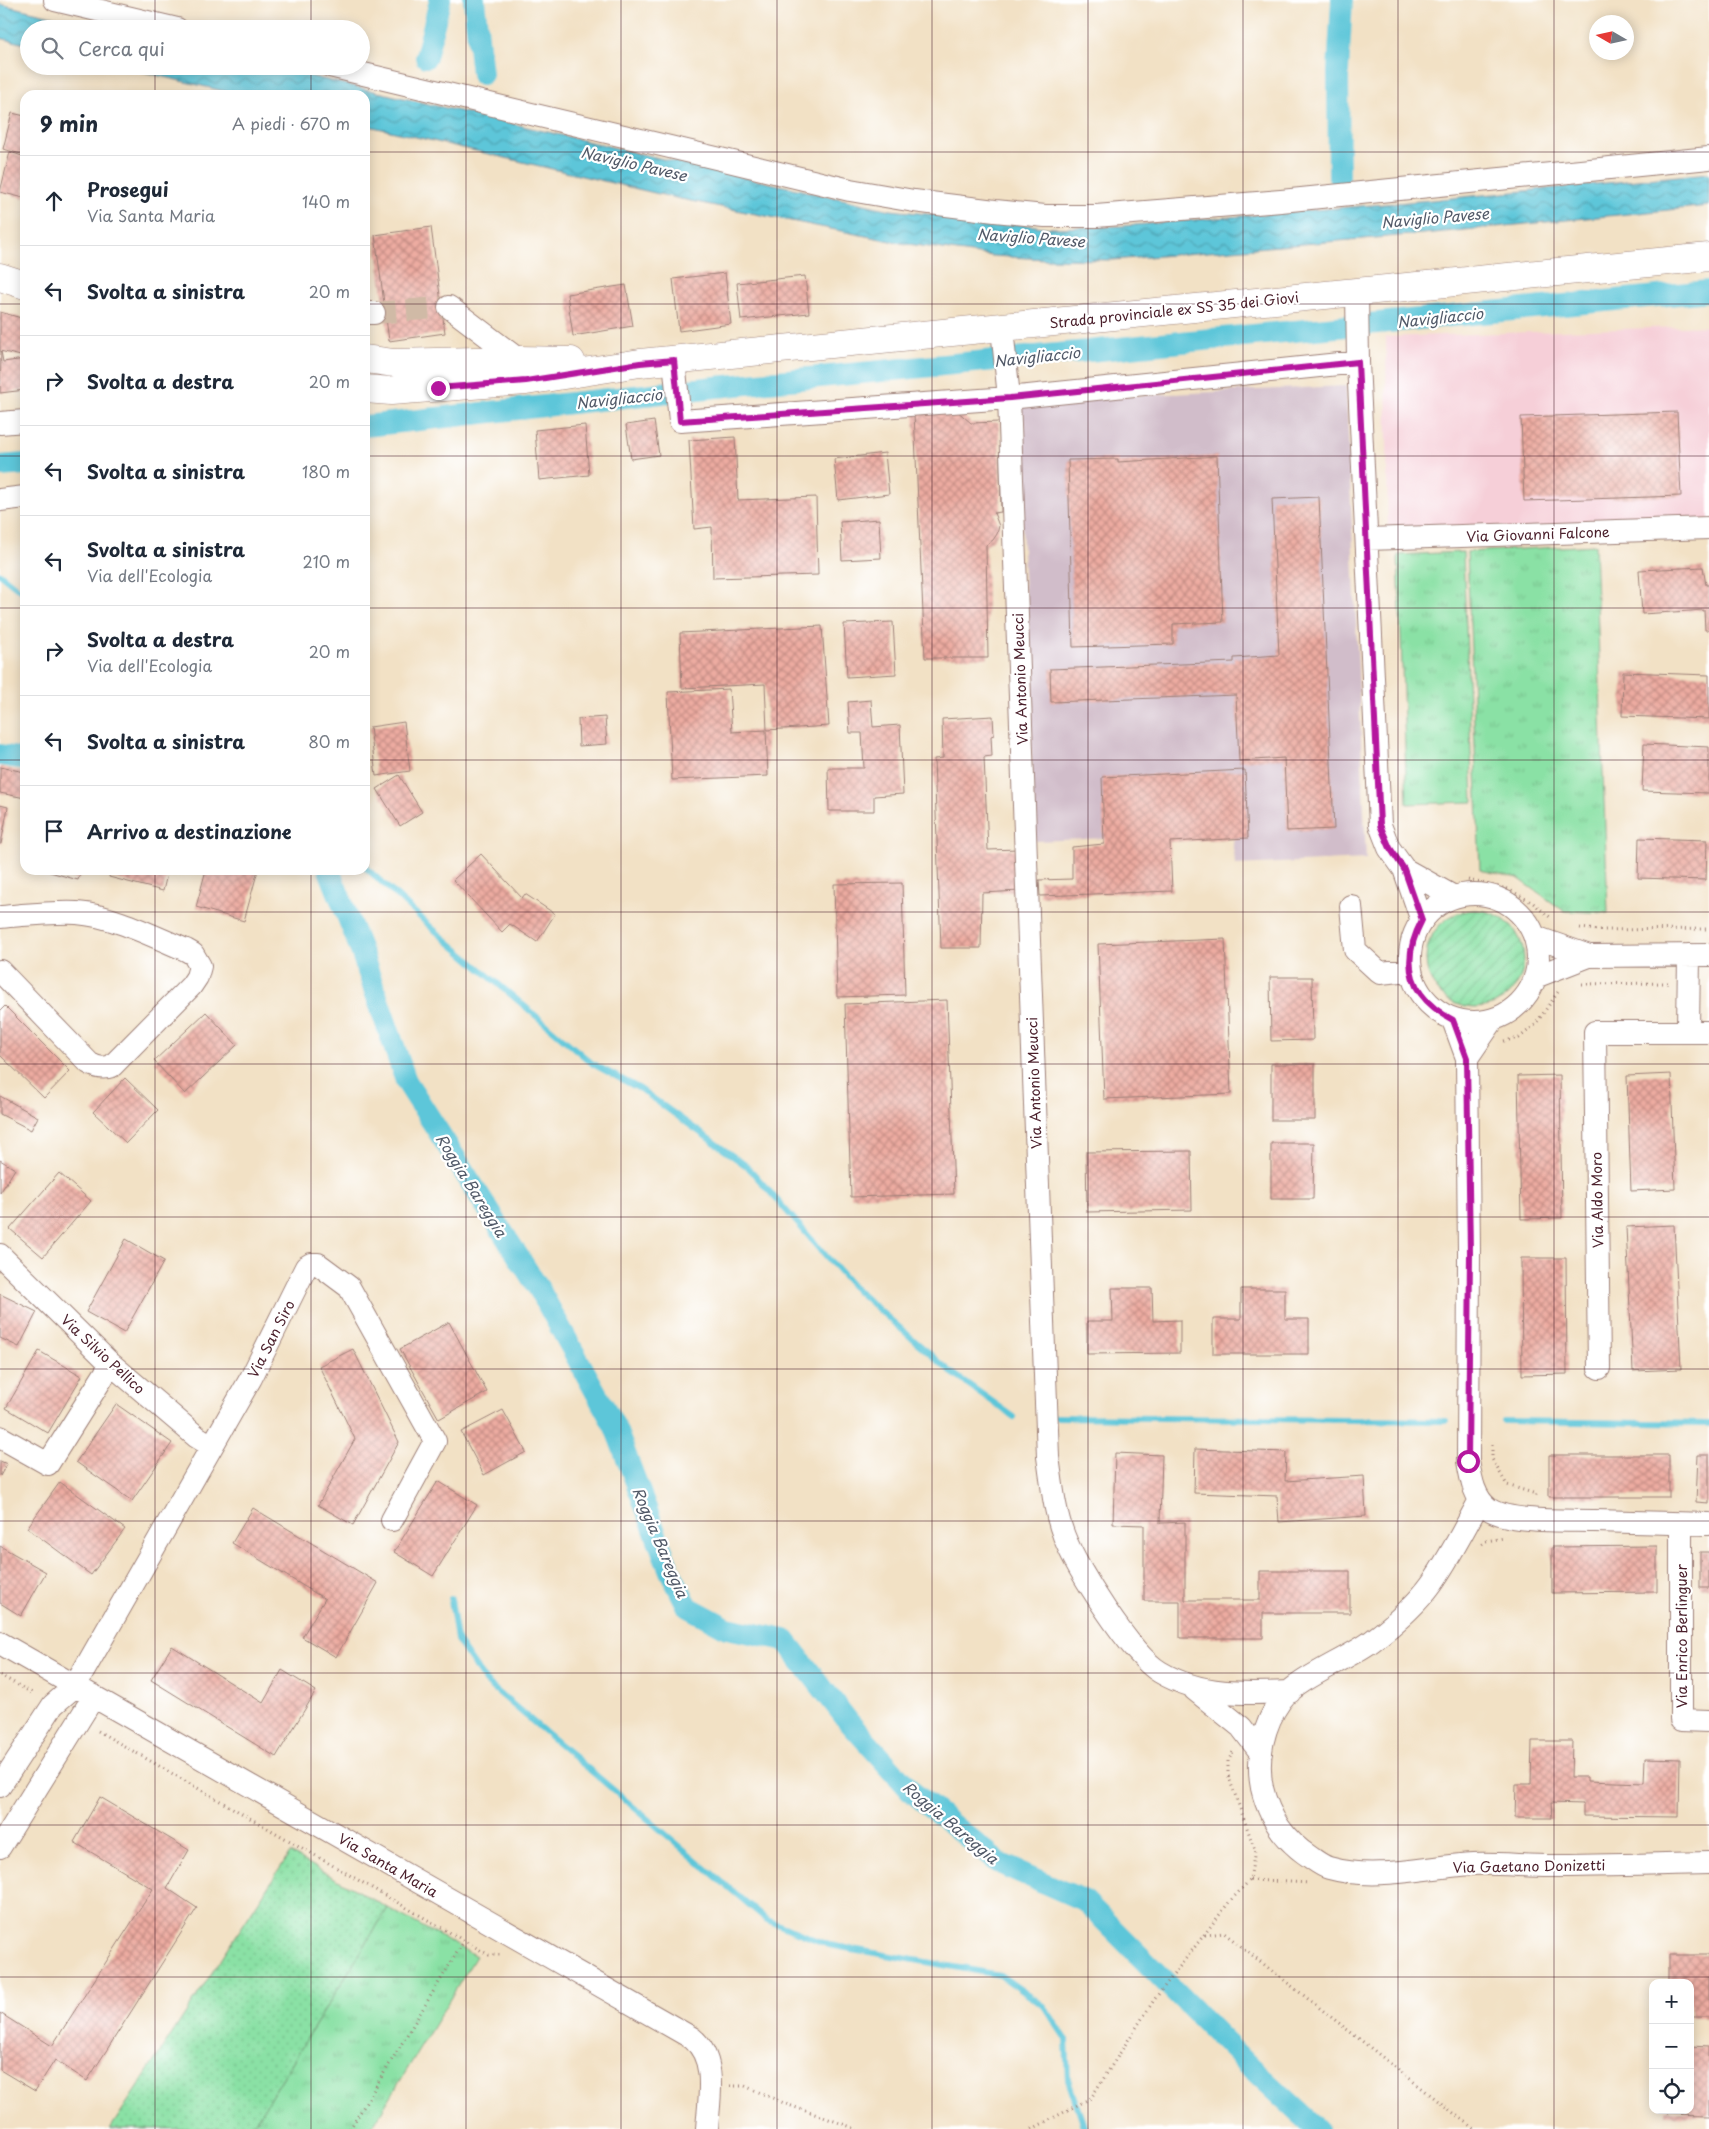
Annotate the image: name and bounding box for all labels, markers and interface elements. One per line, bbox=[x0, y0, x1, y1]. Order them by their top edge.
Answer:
north arrow bbox=[1589, 15, 1634, 60]
search box bbox=[20, 20, 370, 75]
icon: search bbox=[38, 34, 66, 62]
text: Cerca qui bbox=[78, 34, 165, 62]
text: 9 min bbox=[40, 107, 98, 139]
text: A piedi · 670 m bbox=[232, 111, 350, 135]
water label: Naviglio Pavese bbox=[579, 140, 690, 187]
text: Prosegui bbox=[87, 175, 169, 203]
icon: ahead bbox=[40, 187, 68, 215]
text: 140 m bbox=[302, 189, 350, 213]
water label: Naviglio Pavese bbox=[1380, 201, 1491, 233]
text: Via Santa Maria bbox=[87, 203, 215, 227]
water label: Naviglio Pavese bbox=[976, 222, 1086, 252]
icon: left bbox=[40, 277, 68, 305]
text: Svolta a sinistra bbox=[87, 277, 245, 305]
text: 20 m bbox=[309, 279, 350, 303]
street label: Strada provinciale ex SS 35 dei Giovi bbox=[1048, 286, 1300, 334]
water label: Navigliaccio bbox=[1396, 301, 1485, 333]
water label: Navigliaccio bbox=[993, 340, 1082, 372]
icon: right bbox=[40, 367, 68, 395]
text: Svolta a destra bbox=[87, 367, 234, 395]
text: 20 m bbox=[309, 369, 350, 393]
route end bbox=[427, 377, 450, 400]
water label: Navigliaccio bbox=[575, 382, 664, 414]
icon: left bbox=[40, 457, 68, 485]
text: Svolta a sinistra bbox=[87, 457, 245, 485]
text: 180 m bbox=[302, 459, 350, 483]
street label: Via Giovanni Falcone bbox=[1466, 521, 1610, 547]
text: Svolta a sinistra bbox=[87, 535, 245, 563]
icon: left bbox=[40, 547, 68, 575]
text: 210 m bbox=[302, 549, 350, 573]
text: Via dell'Ecologia bbox=[87, 563, 212, 587]
street label: Via Antonio Meucci bbox=[1007, 613, 1033, 745]
text: Svolta a destra bbox=[87, 625, 234, 653]
icon: right bbox=[40, 637, 68, 665]
text: 20 m bbox=[309, 639, 350, 663]
text: Via dell'Ecologia bbox=[87, 653, 212, 677]
icon: left bbox=[40, 727, 68, 755]
text: Svolta a sinistra bbox=[87, 727, 245, 755]
text: 80 m bbox=[308, 729, 350, 753]
icon: arrive bbox=[40, 817, 68, 845]
text: Arrivo a destinazione bbox=[87, 817, 292, 845]
street label: Via Antonio Meucci bbox=[1021, 1017, 1047, 1149]
water label: Roggia Bareggia bbox=[431, 1129, 514, 1242]
street label: Via Aldo Moro bbox=[1586, 1152, 1608, 1248]
street label: Via San Siro bbox=[242, 1296, 300, 1382]
street label: Via Silvio Pellico bbox=[56, 1309, 150, 1399]
route start bbox=[1457, 1450, 1480, 1473]
water label: Roggia Bareggia bbox=[627, 1483, 695, 1602]
street label: Via Enrico Berlinguer bbox=[1671, 1563, 1692, 1708]
water label: Roggia Bareggia bbox=[898, 1775, 1004, 1869]
street label: Via Santa Maria bbox=[334, 1828, 442, 1902]
street label: Via Gaetano Donizetti bbox=[1453, 1854, 1606, 1878]
map controls bbox=[1649, 1979, 1694, 2114]
button: + bbox=[1649, 1979, 1694, 2024]
button: − bbox=[1649, 2024, 1694, 2069]
button: locate bbox=[1649, 2069, 1694, 2114]

